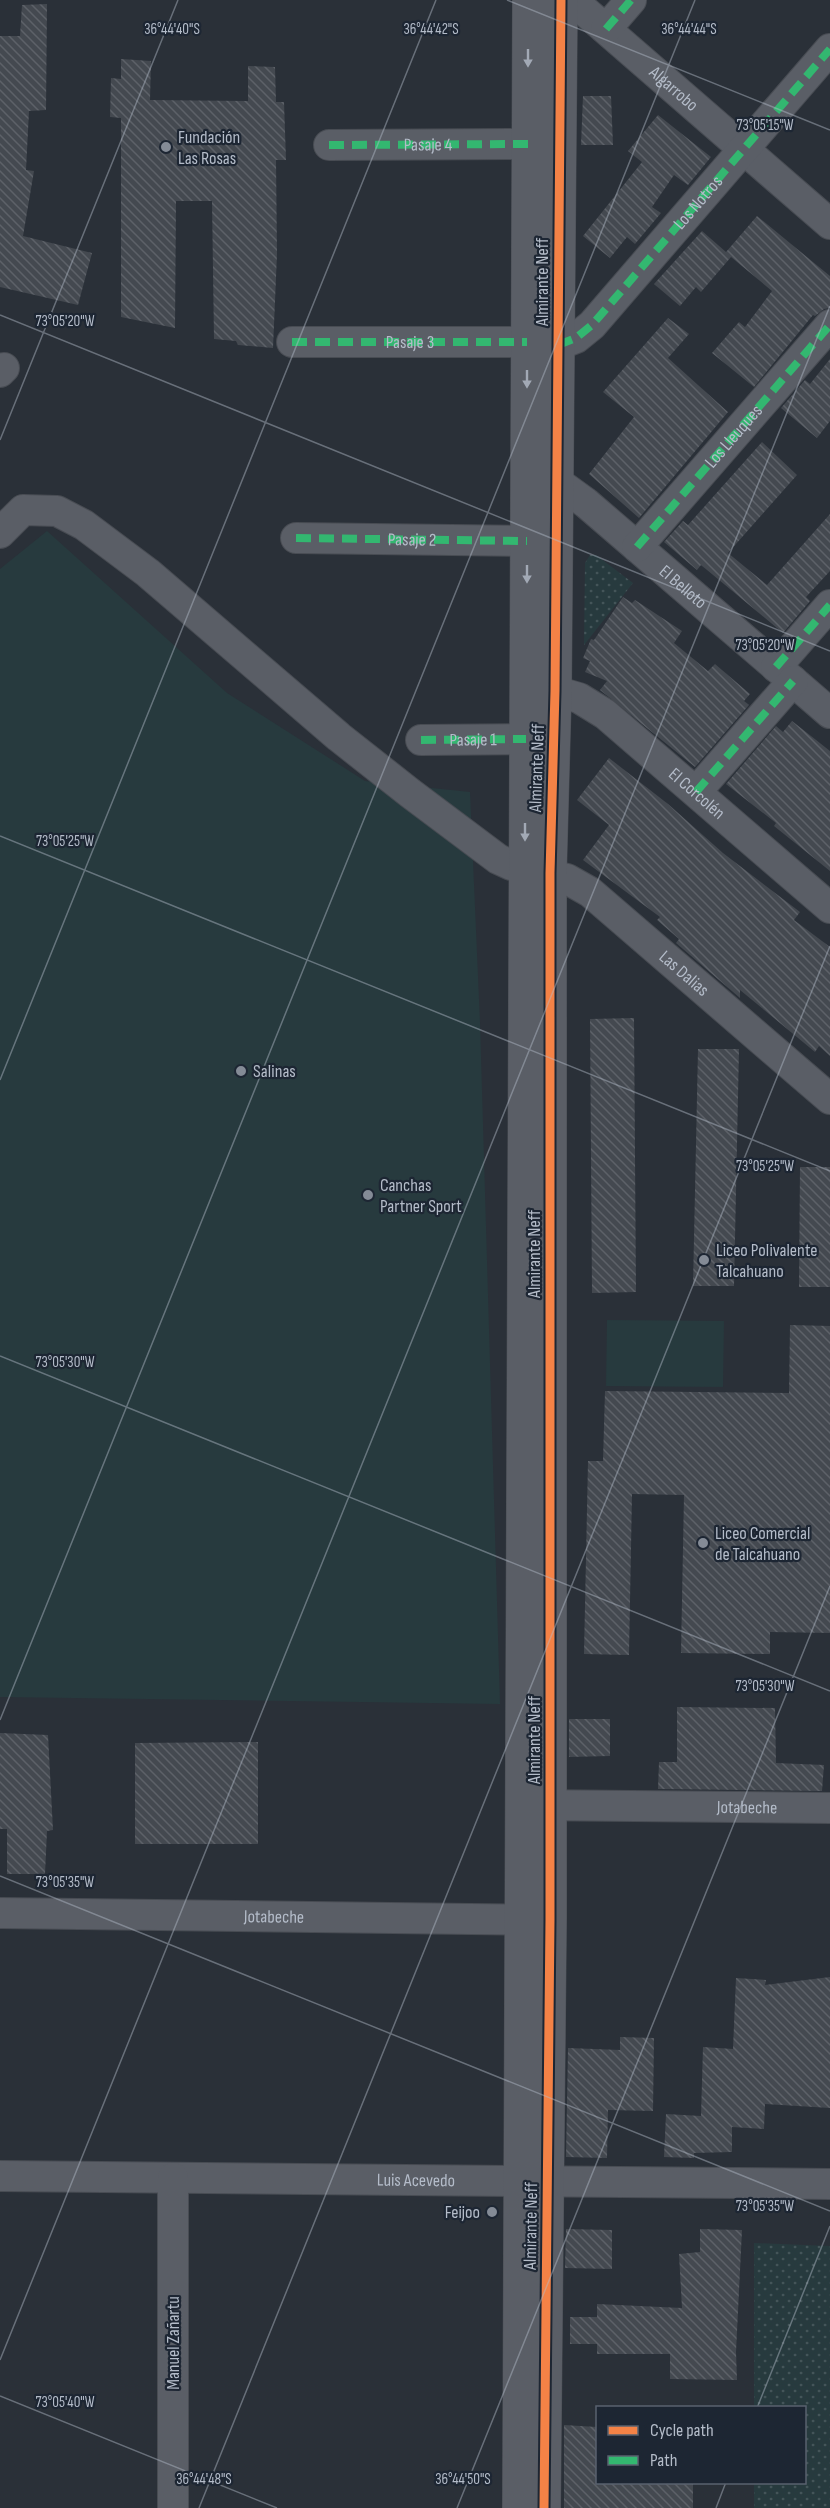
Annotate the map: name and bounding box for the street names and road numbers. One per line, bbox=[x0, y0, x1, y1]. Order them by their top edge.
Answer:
street label: Algarrobo bbox=[645, 61, 703, 115]
street label: Pasaje 4 bbox=[404, 134, 453, 155]
street label: Los Notros bbox=[669, 171, 727, 233]
street label: Almirante Neff bbox=[532, 237, 553, 327]
street label: Pasaje 3 bbox=[386, 332, 434, 353]
street label: Los Lleuques bbox=[700, 400, 767, 472]
street label: Pasaje 2 bbox=[388, 529, 436, 550]
street label: El Belloto bbox=[655, 560, 711, 613]
street label: Almirante Neff bbox=[525, 723, 549, 813]
street label: Pasaje 1 bbox=[449, 729, 497, 750]
street label: El Corcolén bbox=[665, 763, 729, 823]
street label: Las Dalias bbox=[655, 946, 713, 1001]
street label: Almirante Neff bbox=[524, 1209, 545, 1299]
street label: Almirante Neff bbox=[524, 1695, 545, 1785]
street label: Jotabeche bbox=[716, 1796, 777, 1818]
street label: Jotabeche bbox=[243, 1906, 304, 1927]
street label: Luis Acevedo bbox=[377, 2169, 455, 2191]
street label: Almirante Neff bbox=[520, 2181, 542, 2271]
street label: Manuel Zañartu bbox=[163, 2296, 184, 2390]

